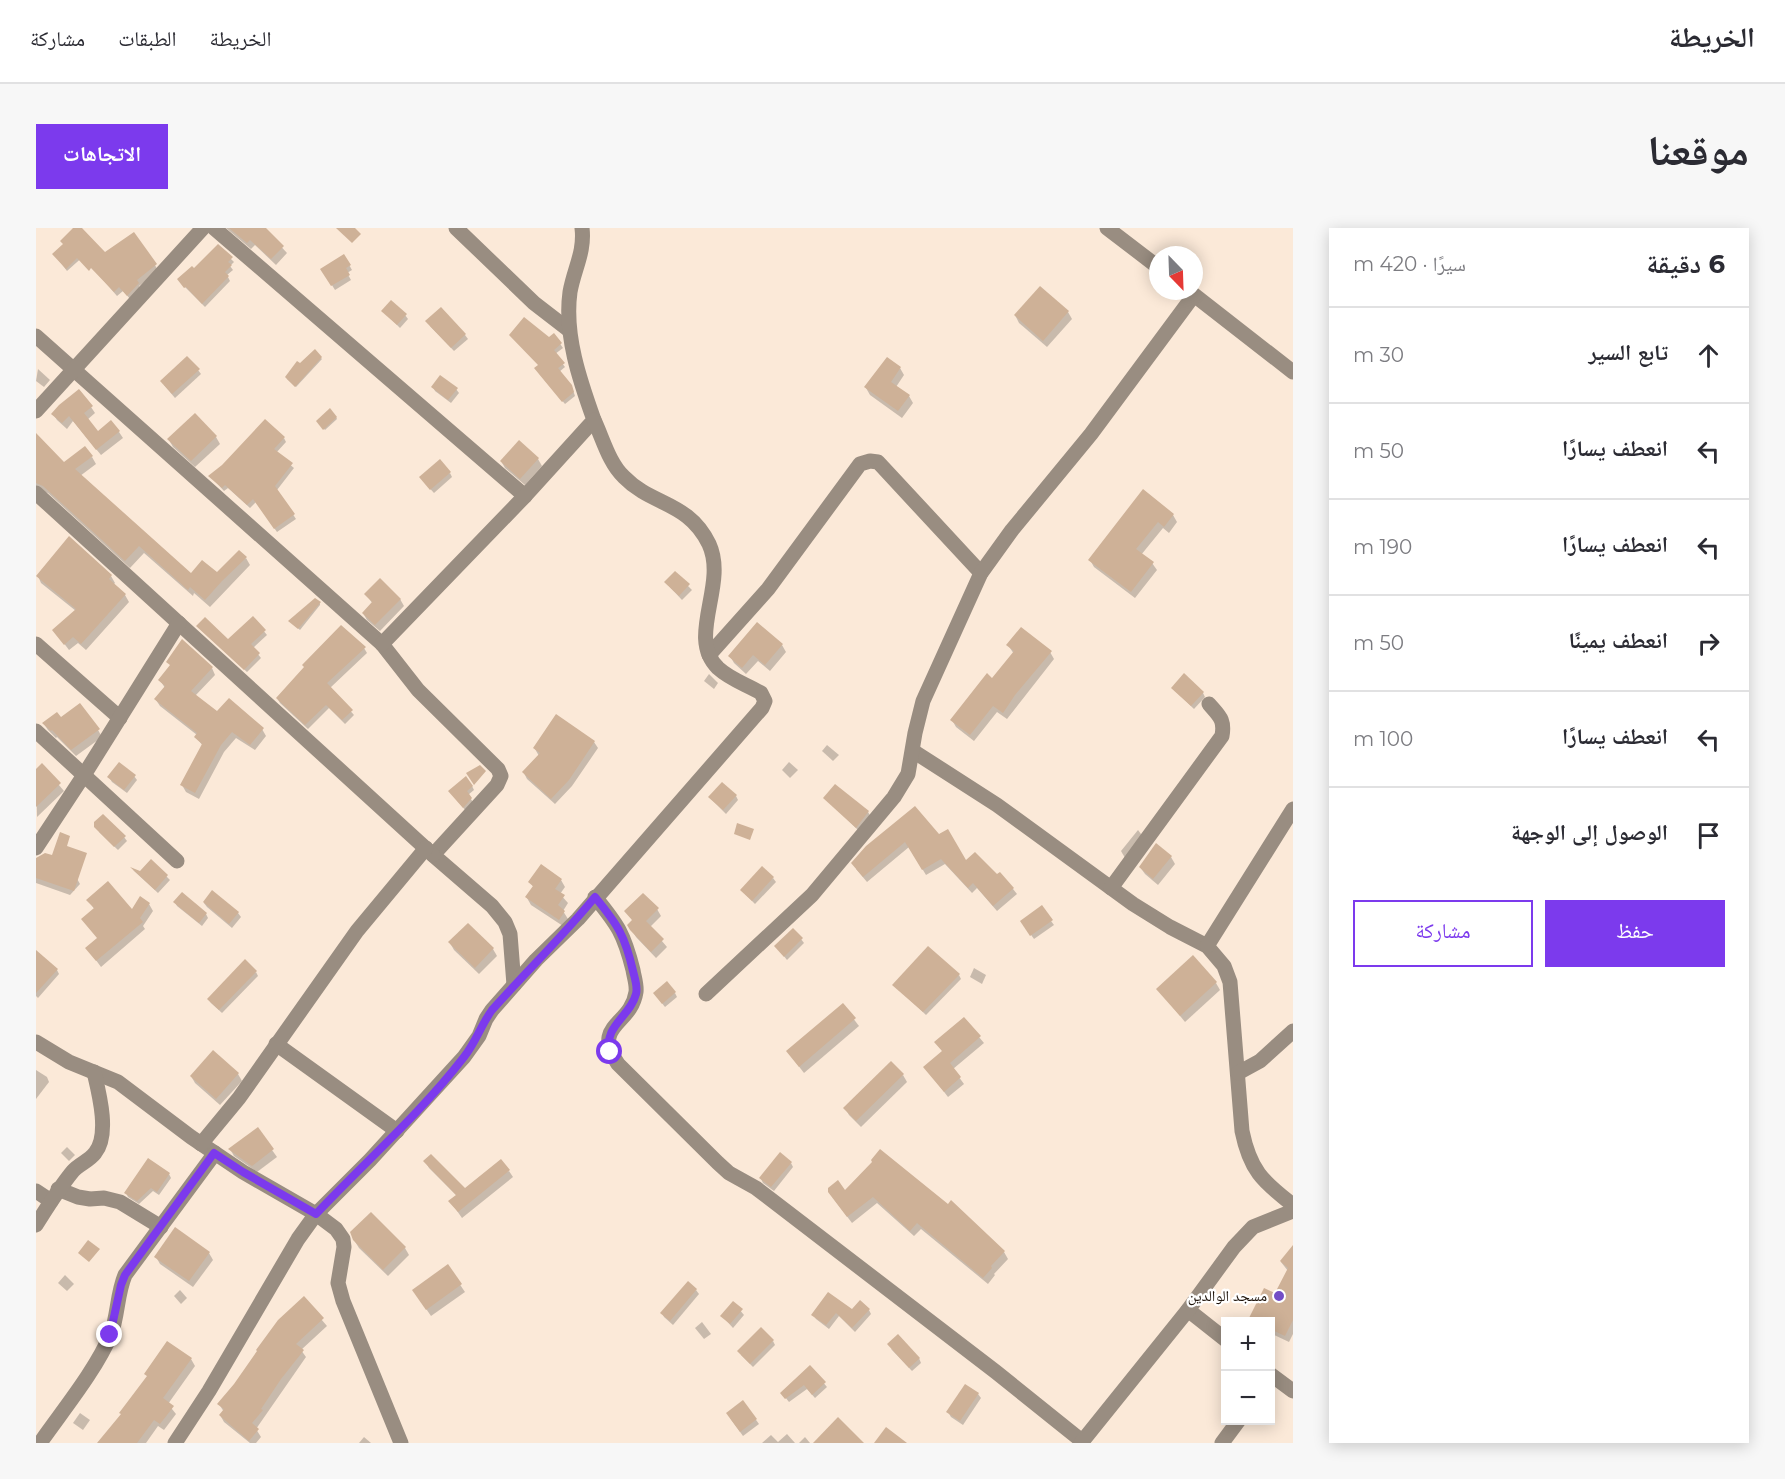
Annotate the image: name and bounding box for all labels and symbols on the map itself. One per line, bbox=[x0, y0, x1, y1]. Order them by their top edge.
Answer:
north arrow bbox=[1149, 246, 1203, 300]
route start bbox=[596, 1038, 622, 1064]
place label: مسجد الوالدين bbox=[1188, 1286, 1267, 1306]
marker: مسجد الوالدين bbox=[1272, 1289, 1286, 1303]
route end bbox=[96, 1321, 122, 1347]

